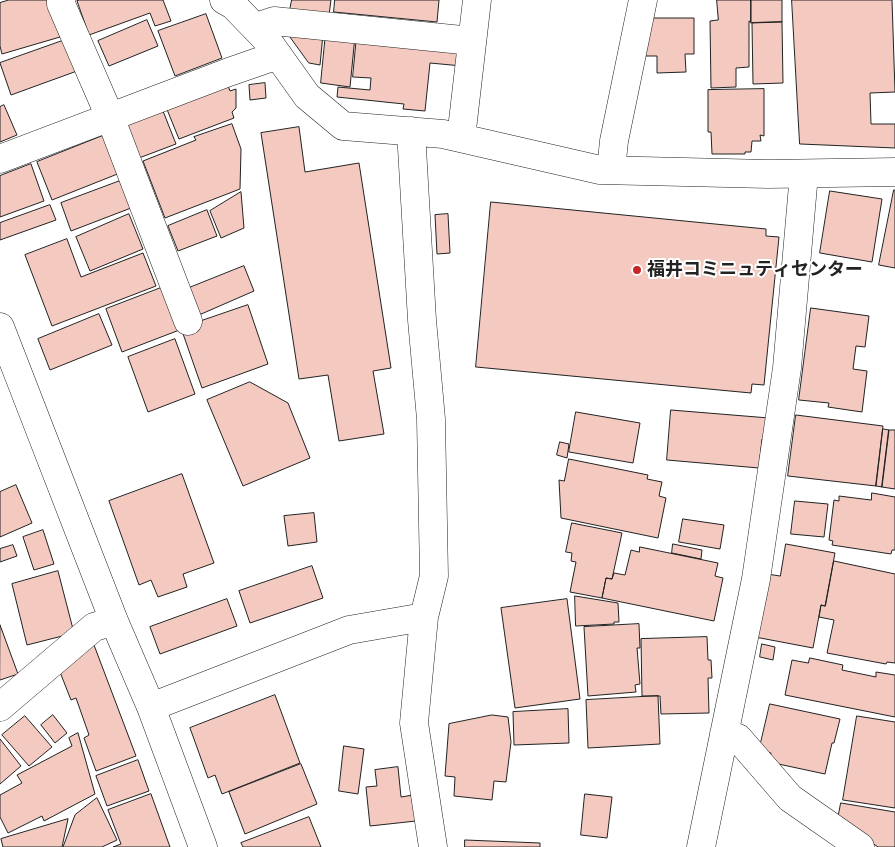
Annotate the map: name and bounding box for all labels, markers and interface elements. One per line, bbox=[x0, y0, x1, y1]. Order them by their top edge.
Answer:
place label: 福井コミニュティセンター bbox=[647, 259, 863, 281]
marker: 福井コミニュティセンター bbox=[631, 264, 643, 276]

